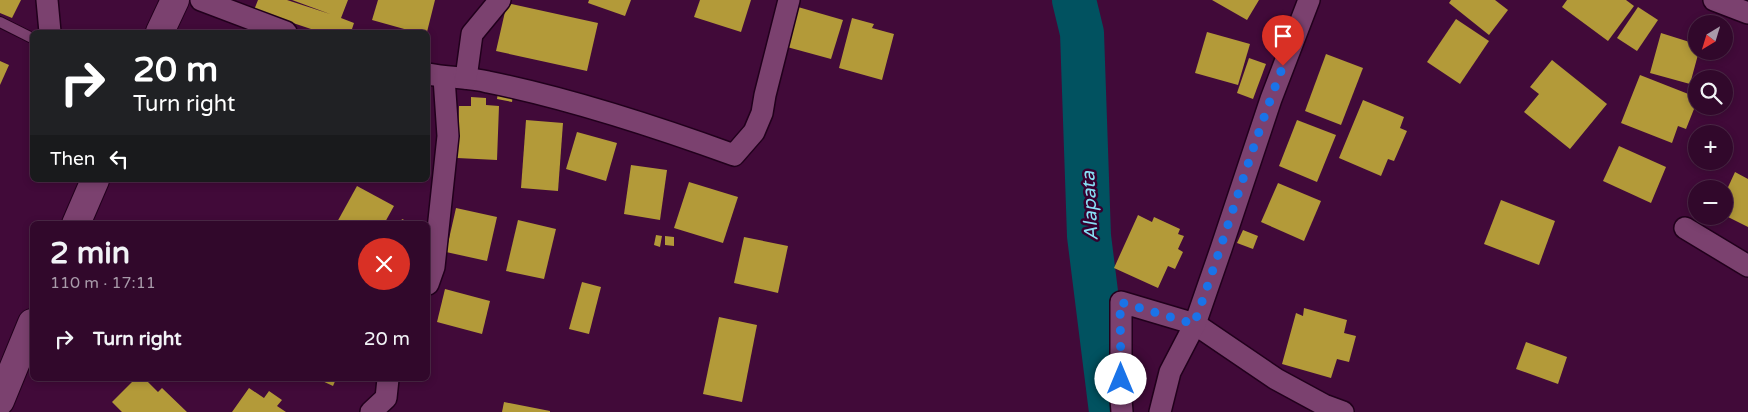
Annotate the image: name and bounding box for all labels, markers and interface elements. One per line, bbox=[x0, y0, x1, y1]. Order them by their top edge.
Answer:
pin bbox=[1262, 15, 1304, 66]
north arrow bbox=[1688, 15, 1732, 60]
map controls bbox=[1688, 15, 1733, 225]
icon: arrive bbox=[1269, 22, 1297, 50]
text: 20 m bbox=[133, 49, 218, 91]
icon: right bbox=[50, 50, 115, 115]
button: search bbox=[1688, 70, 1733, 115]
text: Turn right bbox=[133, 91, 235, 117]
button: + bbox=[1688, 125, 1733, 170]
icon: left bbox=[105, 145, 133, 173]
text: Then bbox=[50, 148, 95, 170]
water label: Alapata bbox=[1077, 169, 1103, 241]
button: − bbox=[1688, 180, 1733, 225]
text: 2 min bbox=[50, 235, 130, 272]
button: close bbox=[358, 238, 410, 290]
text: 110 m · 17:11 bbox=[50, 273, 156, 293]
icon: right bbox=[50, 325, 78, 353]
text: Turn right bbox=[93, 328, 181, 350]
text: 20 m bbox=[364, 328, 410, 350]
position arrow bbox=[1094, 352, 1146, 404]

